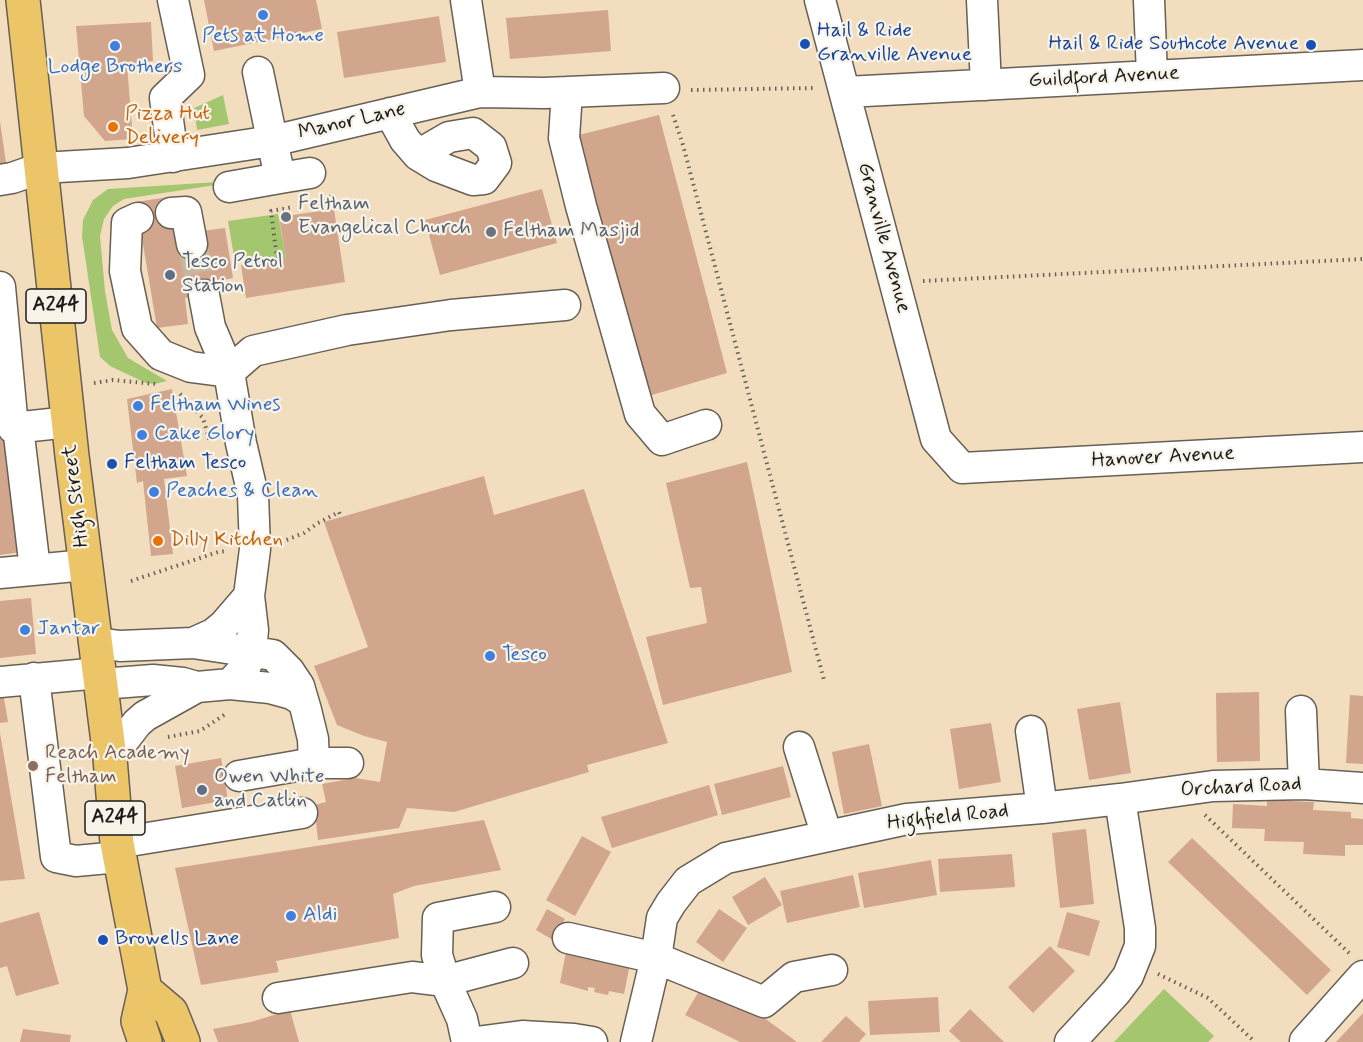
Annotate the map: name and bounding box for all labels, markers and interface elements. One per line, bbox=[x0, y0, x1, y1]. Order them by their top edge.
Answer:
marker: Pets at Home bbox=[256, 8, 270, 22]
place label: Hail & Ride Granville Avenue bbox=[817, 19, 972, 69]
place label: Pets at Home bbox=[202, 24, 324, 50]
place label: Hail & Ride Southcote Avenue bbox=[1049, 32, 1299, 58]
marker: Hail & Ride Granville Avenue bbox=[798, 37, 812, 51]
marker: Hail & Ride Southcote Avenue bbox=[1304, 38, 1318, 52]
marker: Lodge Brothers bbox=[108, 39, 122, 53]
place label: Lodge Brothers bbox=[48, 55, 182, 81]
street label: Guildford Avenue bbox=[1028, 61, 1180, 95]
street label: Manor Lane bbox=[296, 97, 408, 147]
place label: Pizza Hut Delivery bbox=[125, 102, 210, 152]
marker: Pizza Hut Delivery bbox=[106, 120, 120, 134]
street label: Granville Avenue bbox=[851, 160, 915, 316]
place label: Feltham Evangelical Church bbox=[298, 192, 471, 242]
marker: Feltham Evangelical Church bbox=[279, 210, 293, 224]
place label: Feltham Masjid bbox=[503, 219, 639, 245]
marker: Feltham Masjid bbox=[484, 225, 498, 239]
place label: Tesco Petrol Station bbox=[182, 250, 283, 300]
marker: Tesco Petrol Station bbox=[163, 268, 177, 282]
road number: A244 bbox=[26, 289, 86, 323]
place label: Feltham Wines bbox=[150, 393, 281, 419]
marker: Feltham Wines bbox=[131, 399, 145, 413]
place label: Cake Glory bbox=[154, 422, 254, 448]
marker: Cake Glory bbox=[135, 428, 149, 442]
street label: Hanover Avenue bbox=[1091, 442, 1235, 474]
street label: High Street bbox=[58, 443, 96, 549]
place label: Feltham Tesco bbox=[124, 451, 246, 477]
marker: Feltham Tesco bbox=[105, 457, 119, 471]
place label: Peaches & Clean bbox=[166, 479, 318, 505]
marker: Peaches & Clean bbox=[147, 485, 161, 499]
place label: Dilly Kitchen bbox=[170, 528, 283, 554]
marker: Dilly Kitchen bbox=[151, 534, 165, 548]
place label: Jantar bbox=[37, 617, 100, 643]
marker: Jantar bbox=[18, 623, 32, 637]
place label: Tesco bbox=[502, 643, 547, 669]
marker: Tesco bbox=[483, 649, 497, 663]
place label: Reach Academy Feltham bbox=[45, 741, 190, 791]
marker: Reach Academy Feltham bbox=[26, 759, 40, 773]
place label: Owen White and Catlin bbox=[214, 765, 324, 815]
street label: Orchard Road bbox=[1180, 772, 1302, 804]
marker: Owen White and Catlin bbox=[195, 783, 209, 797]
street label: Highfield Road bbox=[886, 799, 1010, 837]
road number: A244 bbox=[85, 801, 145, 835]
place label: Aldi bbox=[303, 903, 337, 929]
marker: Aldi bbox=[284, 909, 298, 923]
place label: Browells Lane bbox=[115, 927, 239, 953]
marker: Browells Lane bbox=[96, 933, 110, 947]

